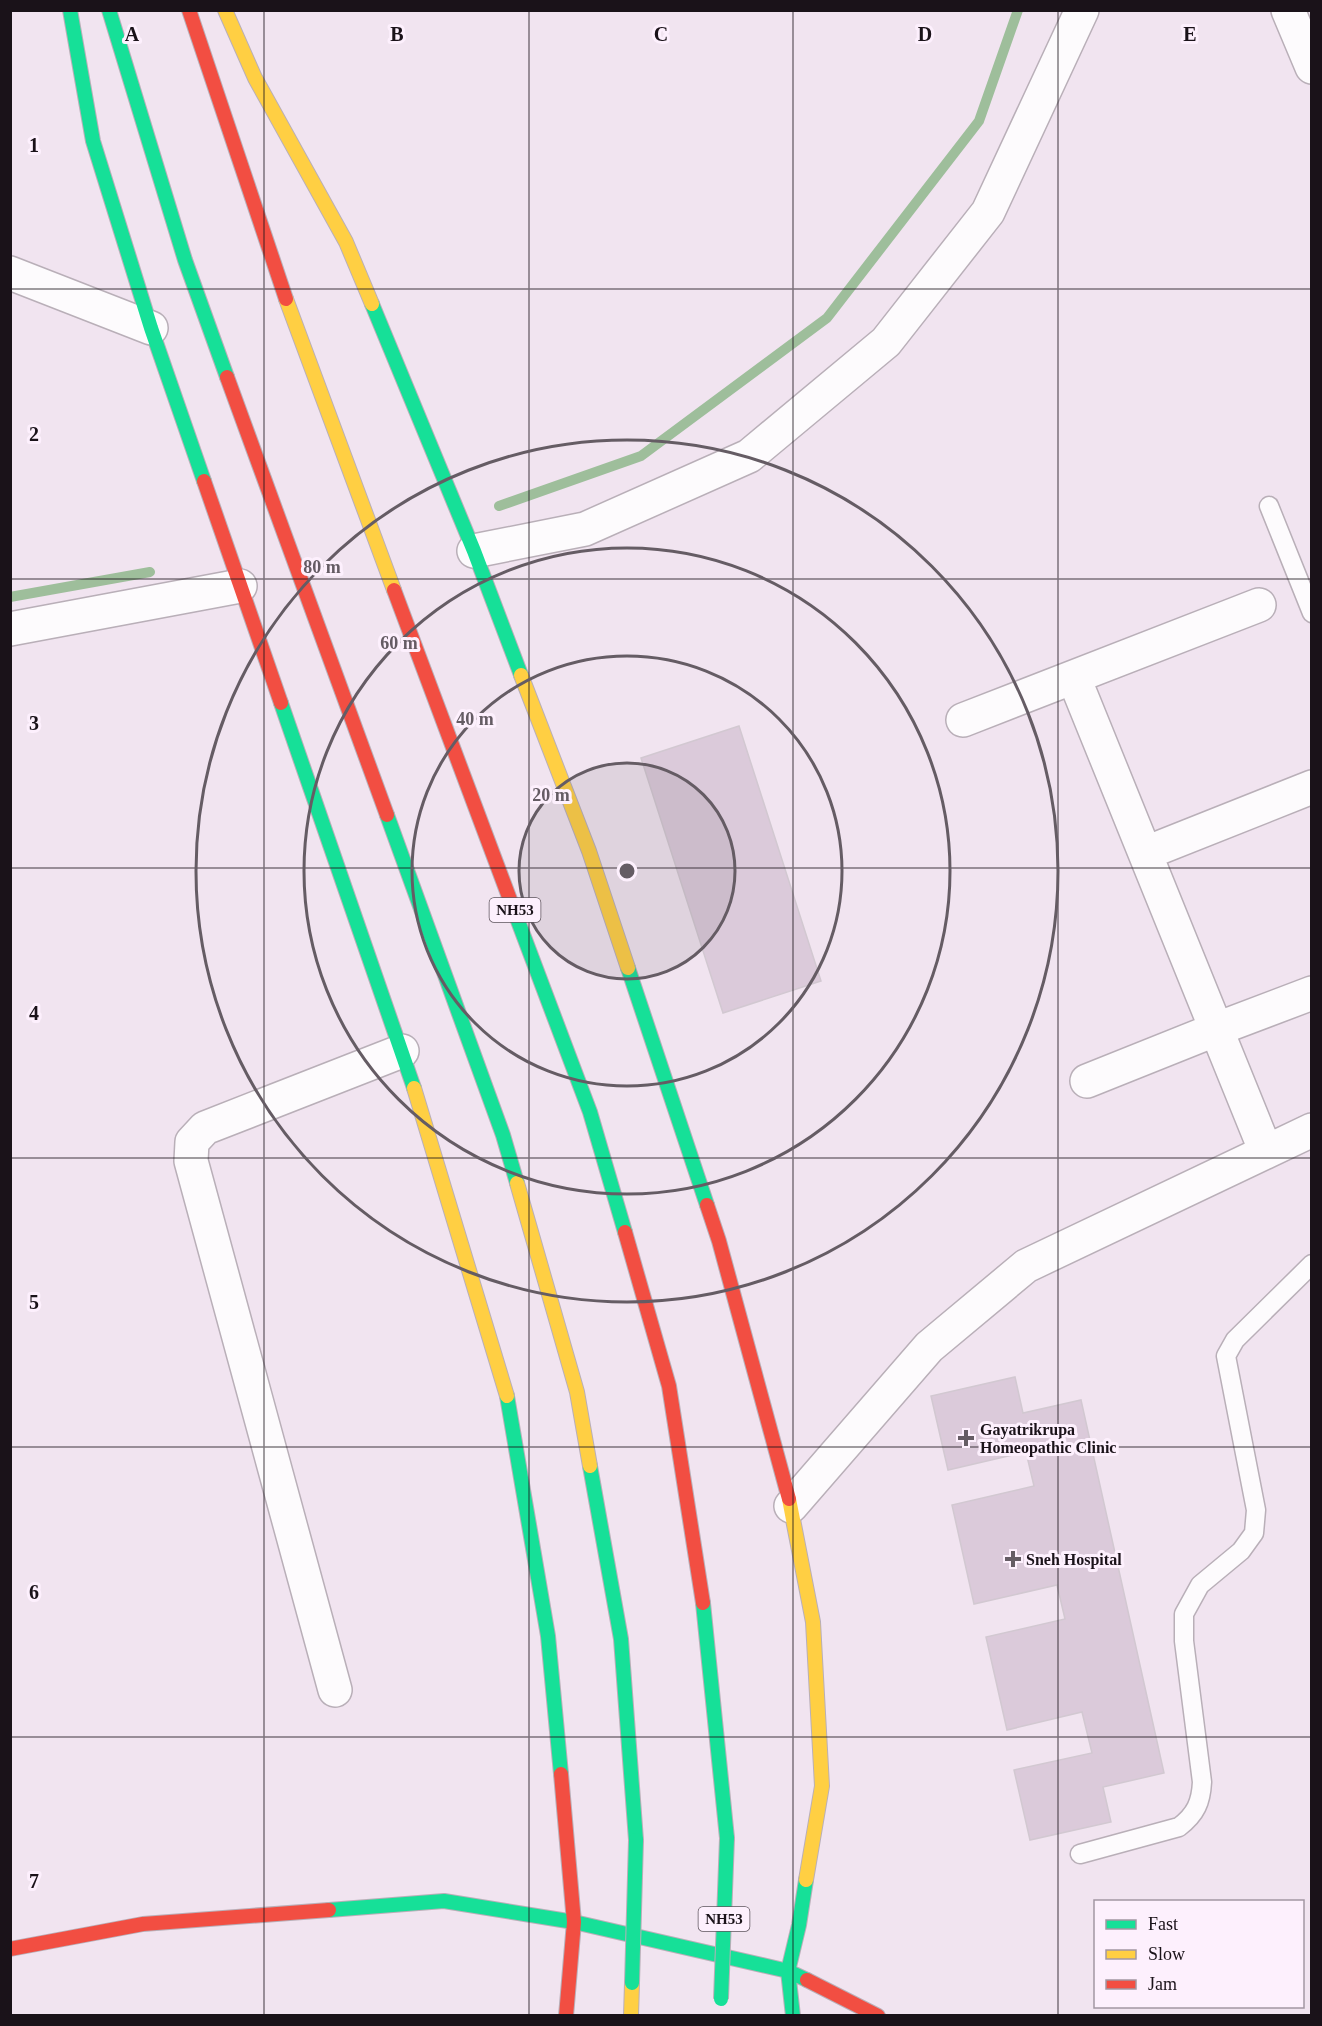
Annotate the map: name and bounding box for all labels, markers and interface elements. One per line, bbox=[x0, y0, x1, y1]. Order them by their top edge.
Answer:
text: A bbox=[125, 23, 140, 45]
text: B bbox=[390, 23, 404, 45]
text: C bbox=[654, 23, 668, 45]
text: D bbox=[918, 23, 932, 45]
text: E bbox=[1183, 23, 1197, 45]
text: 1 bbox=[29, 134, 39, 156]
text: 2 bbox=[29, 423, 39, 445]
text: 80 m bbox=[303, 557, 341, 577]
text: 60 m bbox=[380, 633, 418, 653]
text: 40 m bbox=[456, 709, 494, 729]
text: 3 bbox=[29, 712, 39, 734]
text: 20 m bbox=[532, 785, 570, 805]
centre of rings bbox=[617, 861, 637, 881]
road number: NH53 bbox=[490, 898, 540, 922]
text: 4 bbox=[29, 1002, 39, 1024]
text: 5 bbox=[29, 1291, 39, 1313]
place label: Gayatrikrupa Homeopathic Clinic bbox=[980, 1421, 1116, 1457]
marker: Gayatrikrupa Homeopathic Clinic bbox=[957, 1429, 975, 1447]
marker: Sneh Hospital bbox=[1004, 1550, 1022, 1568]
place label: Sneh Hospital bbox=[1026, 1551, 1122, 1569]
text: 6 bbox=[29, 1581, 39, 1603]
text: 7 bbox=[29, 1870, 39, 1892]
legend bbox=[1094, 1900, 1304, 2008]
road number: NH53 bbox=[698, 1907, 750, 1931]
text: Fast bbox=[1148, 1914, 1178, 1934]
text: Slow bbox=[1148, 1944, 1185, 1964]
text: Jam bbox=[1148, 1974, 1177, 1994]

